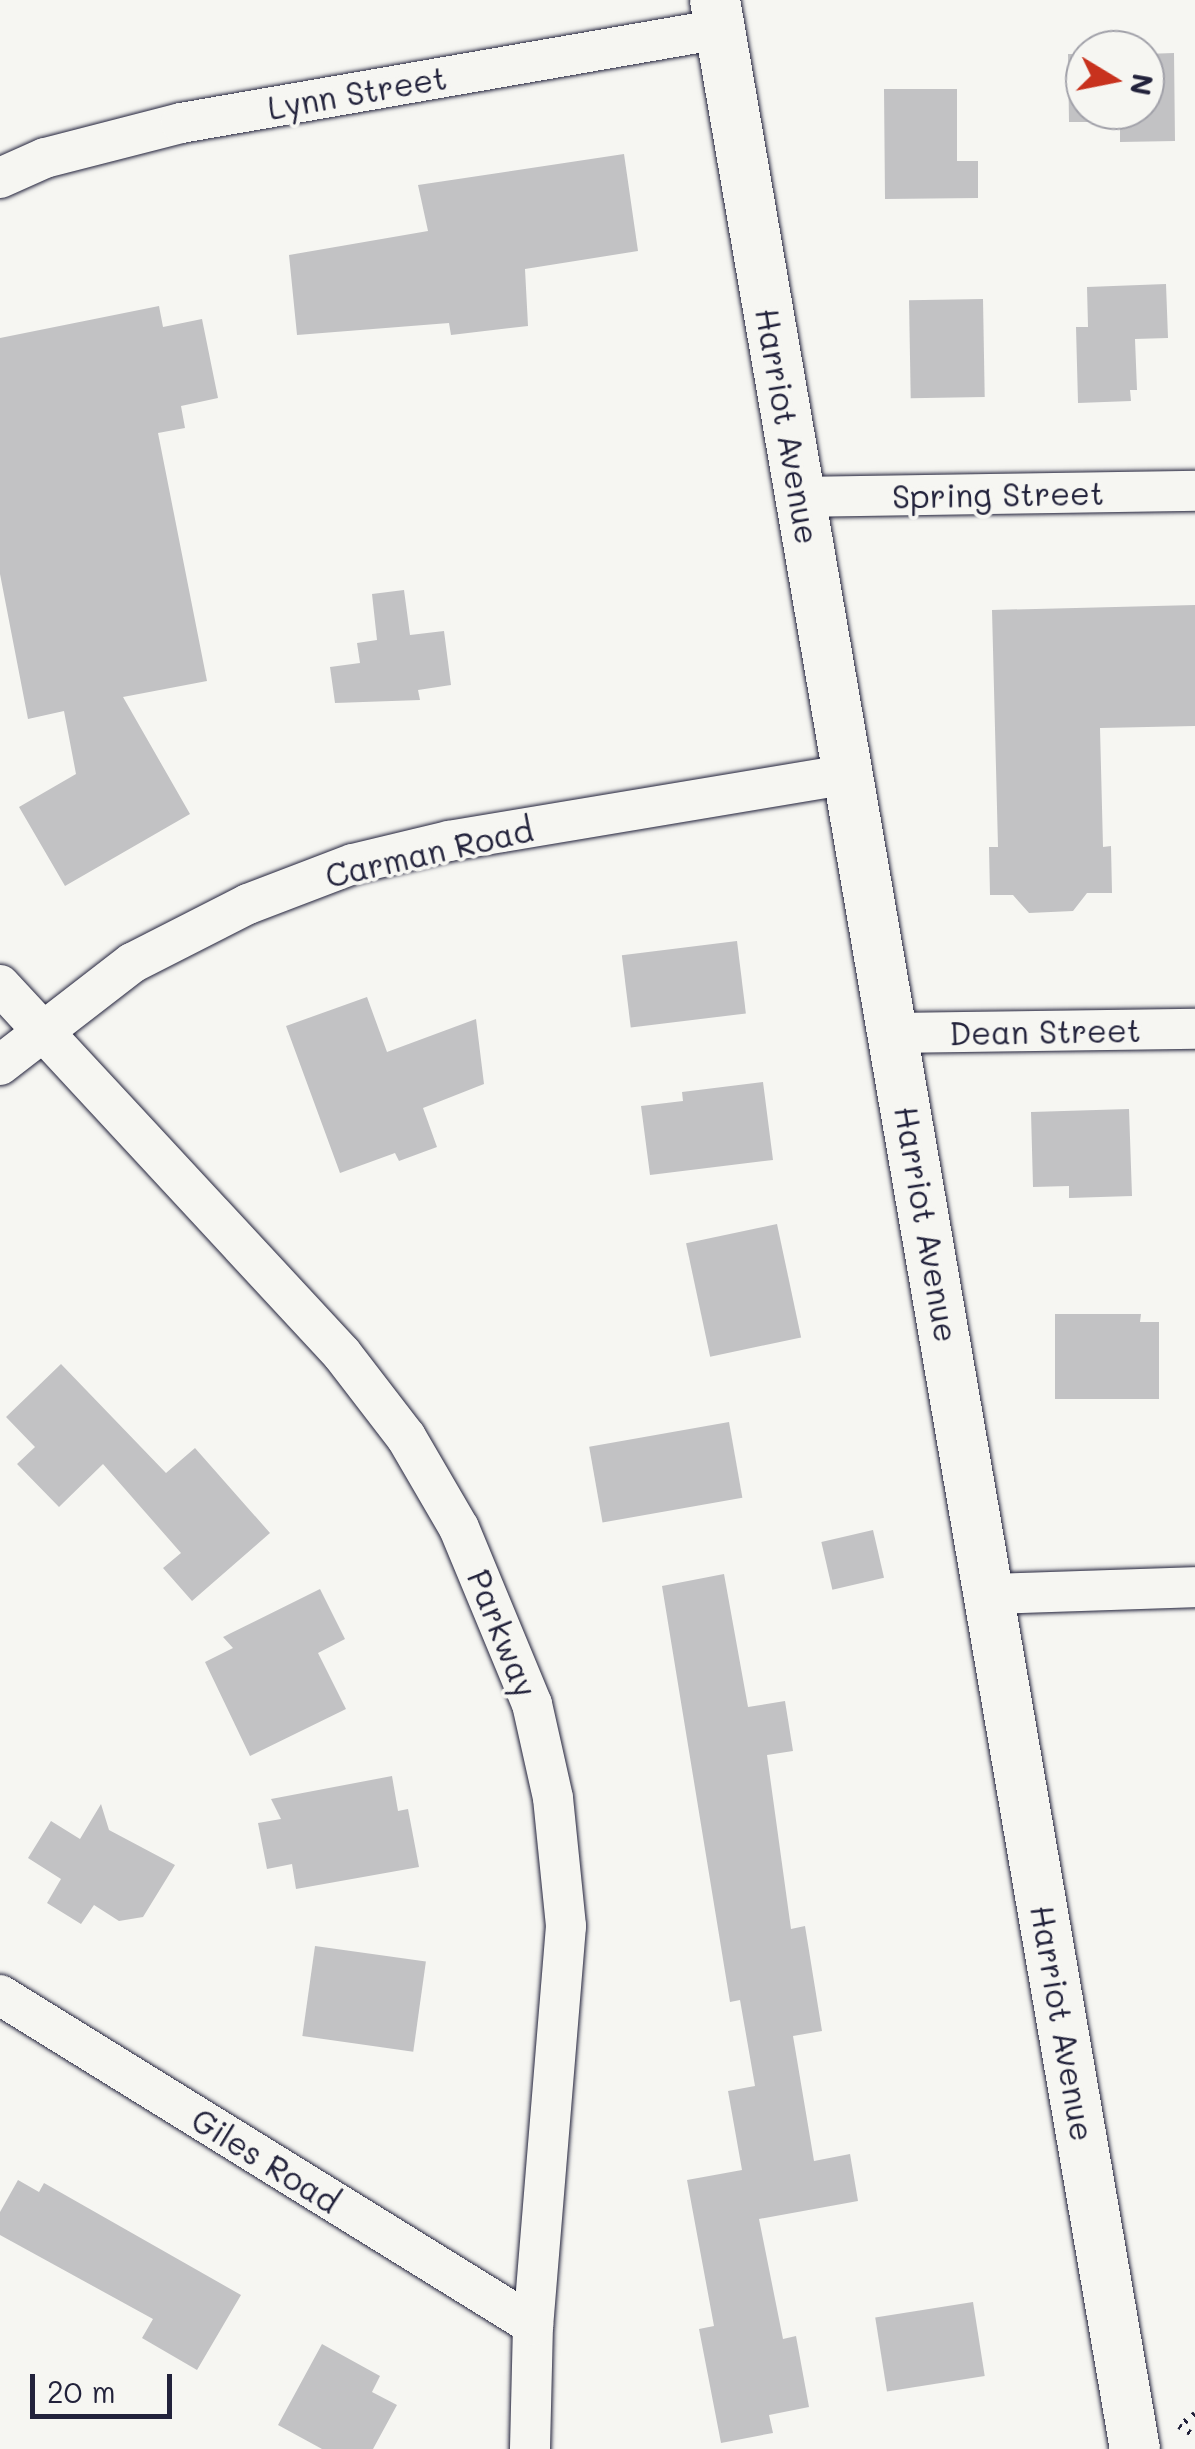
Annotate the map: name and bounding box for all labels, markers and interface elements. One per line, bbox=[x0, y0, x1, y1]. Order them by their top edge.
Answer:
north arrow bbox=[1065, 30, 1165, 130]
street label: Lynn Street bbox=[264, 57, 450, 127]
text: N bbox=[1123, 71, 1162, 98]
street label: Harriot Avenue bbox=[748, 305, 828, 547]
street label: Spring Street bbox=[892, 473, 1104, 515]
street label: Carman Road bbox=[321, 809, 537, 895]
street label: Dean Street bbox=[949, 1010, 1141, 1052]
street label: Harriot Avenue bbox=[887, 1103, 967, 1345]
street label: Parkway bbox=[460, 1564, 546, 1702]
street label: Harriot Avenue bbox=[1023, 1902, 1103, 2144]
street label: Giles Road bbox=[185, 2100, 347, 2220]
scale bar bbox=[35, 2354, 178, 2416]
text: 20 m bbox=[47, 2371, 116, 2411]

